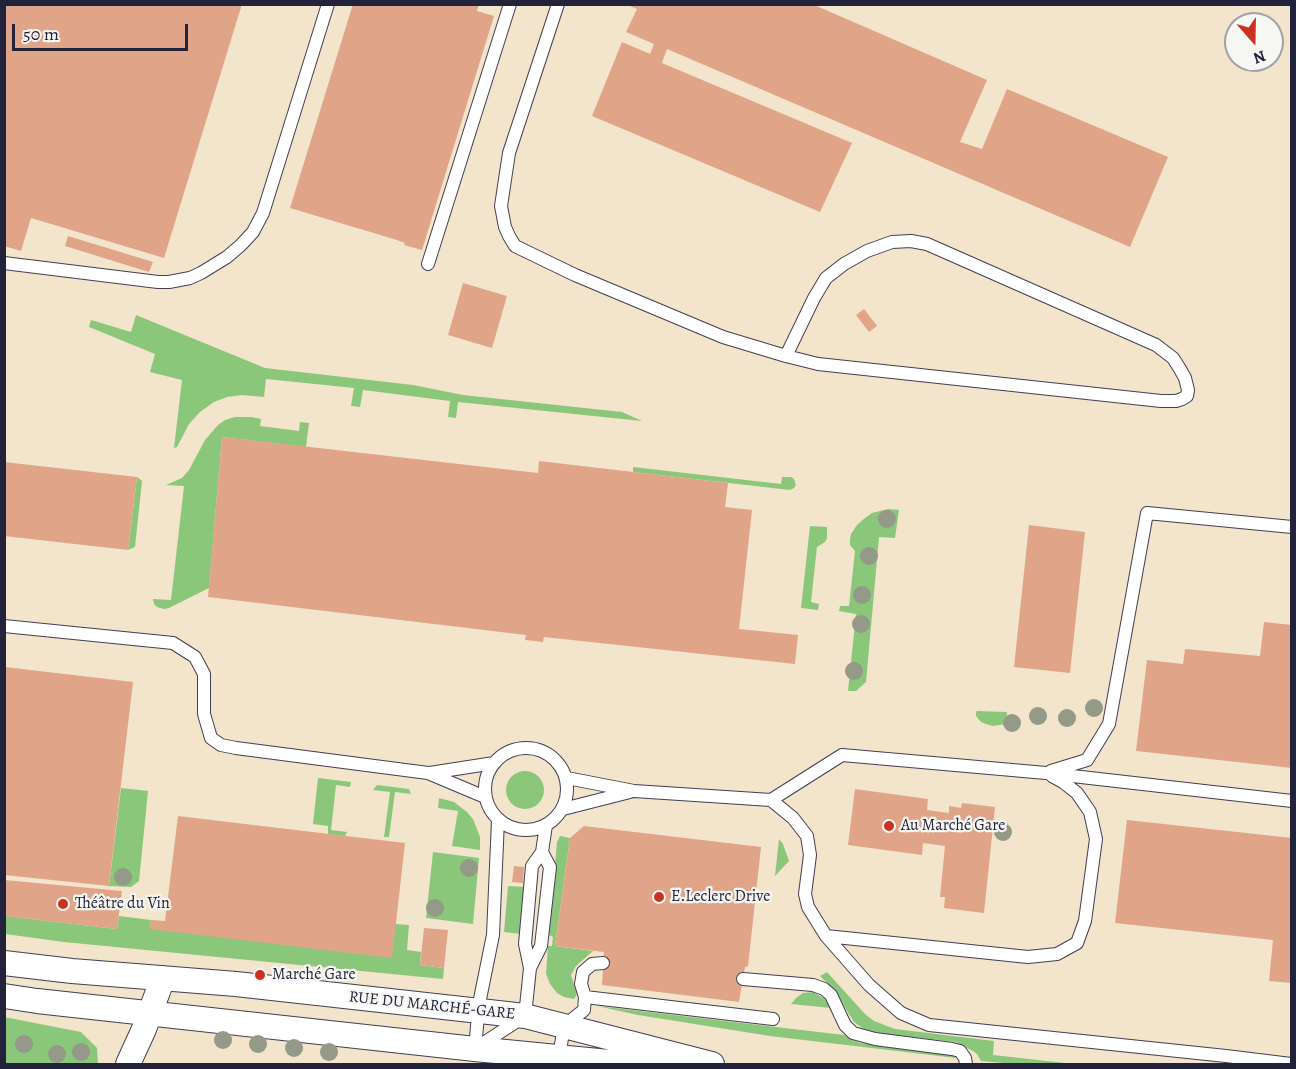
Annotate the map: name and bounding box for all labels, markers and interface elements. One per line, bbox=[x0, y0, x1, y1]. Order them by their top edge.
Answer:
scale bar bbox=[15, 12, 190, 50]
north arrow bbox=[1224, 12, 1284, 72]
text: 50 m bbox=[23, 22, 59, 46]
text: N bbox=[1250, 45, 1269, 69]
place label: Au Marché Gare bbox=[901, 816, 1005, 836]
marker: Au Marché Gare bbox=[882, 819, 896, 833]
place label: E.Leclerc Drive bbox=[671, 887, 770, 907]
marker: E.Leclerc Drive bbox=[652, 890, 666, 904]
place label: Théâtre du Vin bbox=[75, 894, 170, 914]
marker: Théâtre du Vin bbox=[56, 897, 70, 911]
place label: Marché Gare bbox=[272, 965, 356, 985]
marker: Marché Gare bbox=[253, 968, 267, 982]
street label: RUE DU MARCHÉ-GARE bbox=[348, 988, 516, 1024]

